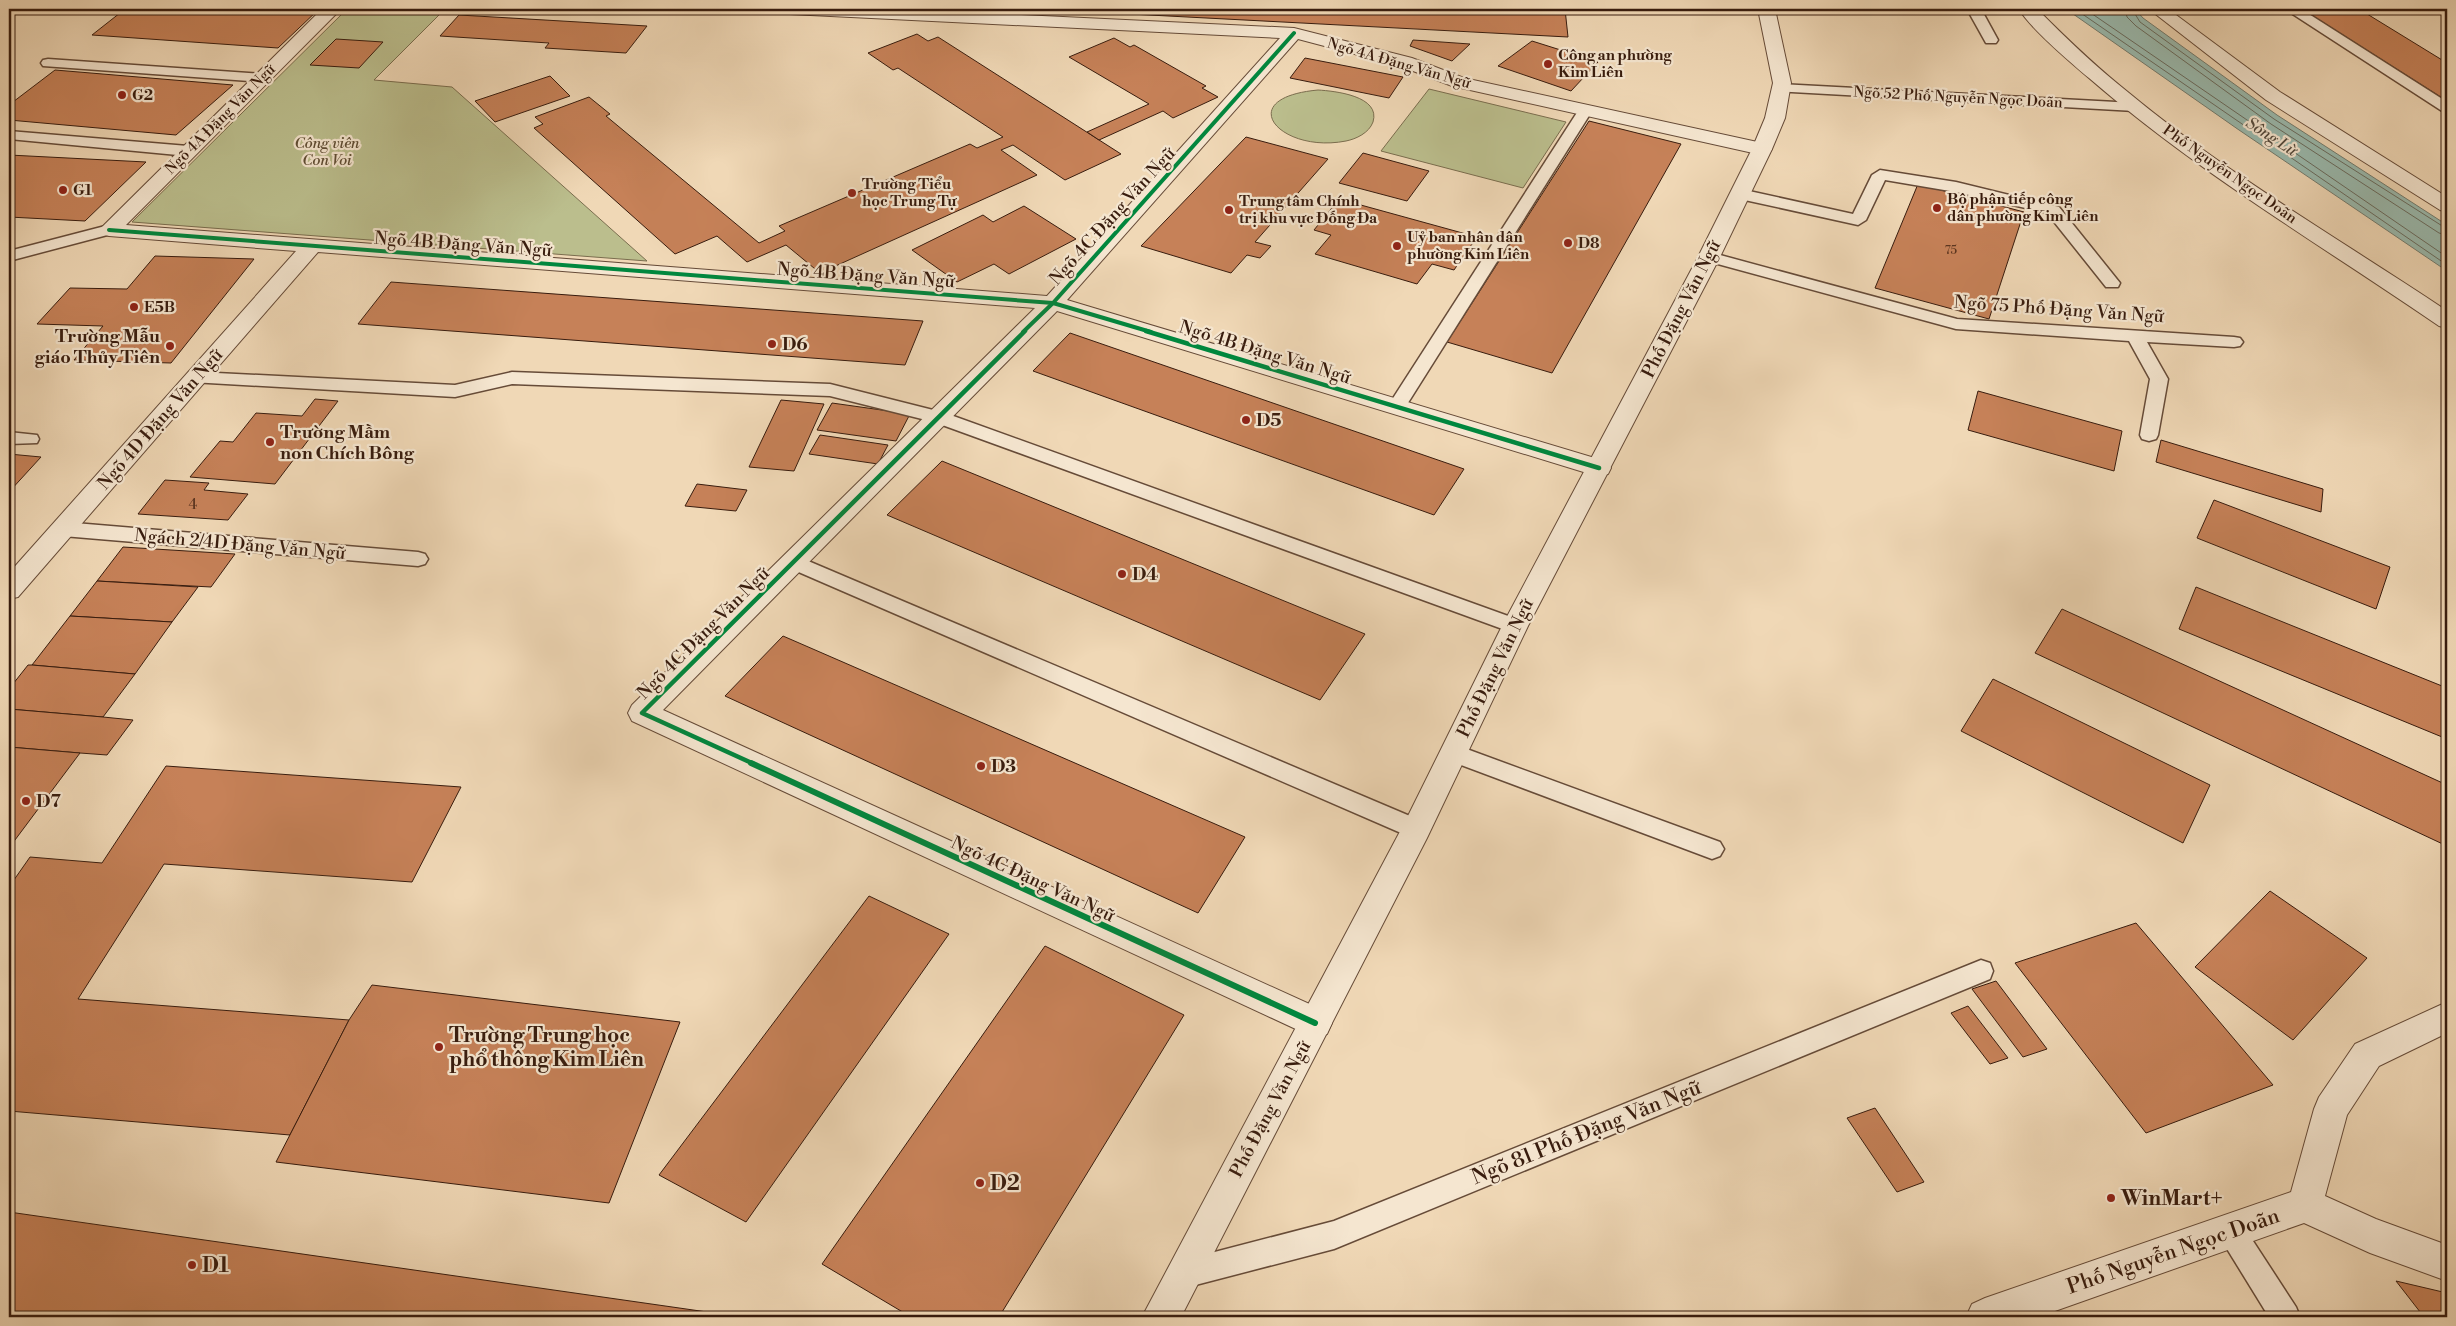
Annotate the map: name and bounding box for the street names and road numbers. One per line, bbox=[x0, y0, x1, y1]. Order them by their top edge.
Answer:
street label: Ngõ 4A Đặng Văn Ngữ bbox=[1325, 34, 1473, 93]
street label: Ngõ 4A Đặng Văn Ngữ bbox=[161, 60, 280, 179]
street label: Ngõ 52 Phố Nguyễn Ngọc Doãn bbox=[1853, 83, 2063, 112]
street label: Phố Nguyễn Ngọc Doãn bbox=[2159, 121, 2301, 228]
street label: Ngõ 4C Đặng Văn Ngữ bbox=[1044, 142, 1181, 290]
street label: Ngõ 4B Đặng Văn Ngữ bbox=[373, 227, 553, 262]
street label: Phố Đặng Văn Ngữ bbox=[1637, 236, 1726, 382]
street label: Ngõ 4B Đặng Văn Ngữ bbox=[776, 258, 956, 293]
street label: Ngõ 75 Phố Đặng Văn Ngữ bbox=[1953, 291, 2165, 328]
street label: Ngõ 4B Đặng Văn Ngữ bbox=[1176, 315, 1354, 390]
street label: Ngõ 4D Đặng Văn Ngữ bbox=[93, 343, 228, 495]
street label: Ngách 2/4D Đặng Văn Ngữ bbox=[133, 524, 347, 565]
street label: Ngõ 4C Đặng Văn Ngữ bbox=[632, 562, 775, 704]
street label: Phố Đặng Văn Ngữ bbox=[1452, 594, 1539, 741]
street label: Ngõ 4C Đặng Văn Ngữ bbox=[947, 831, 1119, 928]
street label: Phố Đặng Văn Ngữ bbox=[1225, 1036, 1317, 1182]
street label: Ngõ 81 Phố Đặng Văn Ngữ bbox=[1468, 1075, 1706, 1191]
street label: Phố Nguyễn Ngọc Doãn bbox=[2064, 1203, 2284, 1301]

